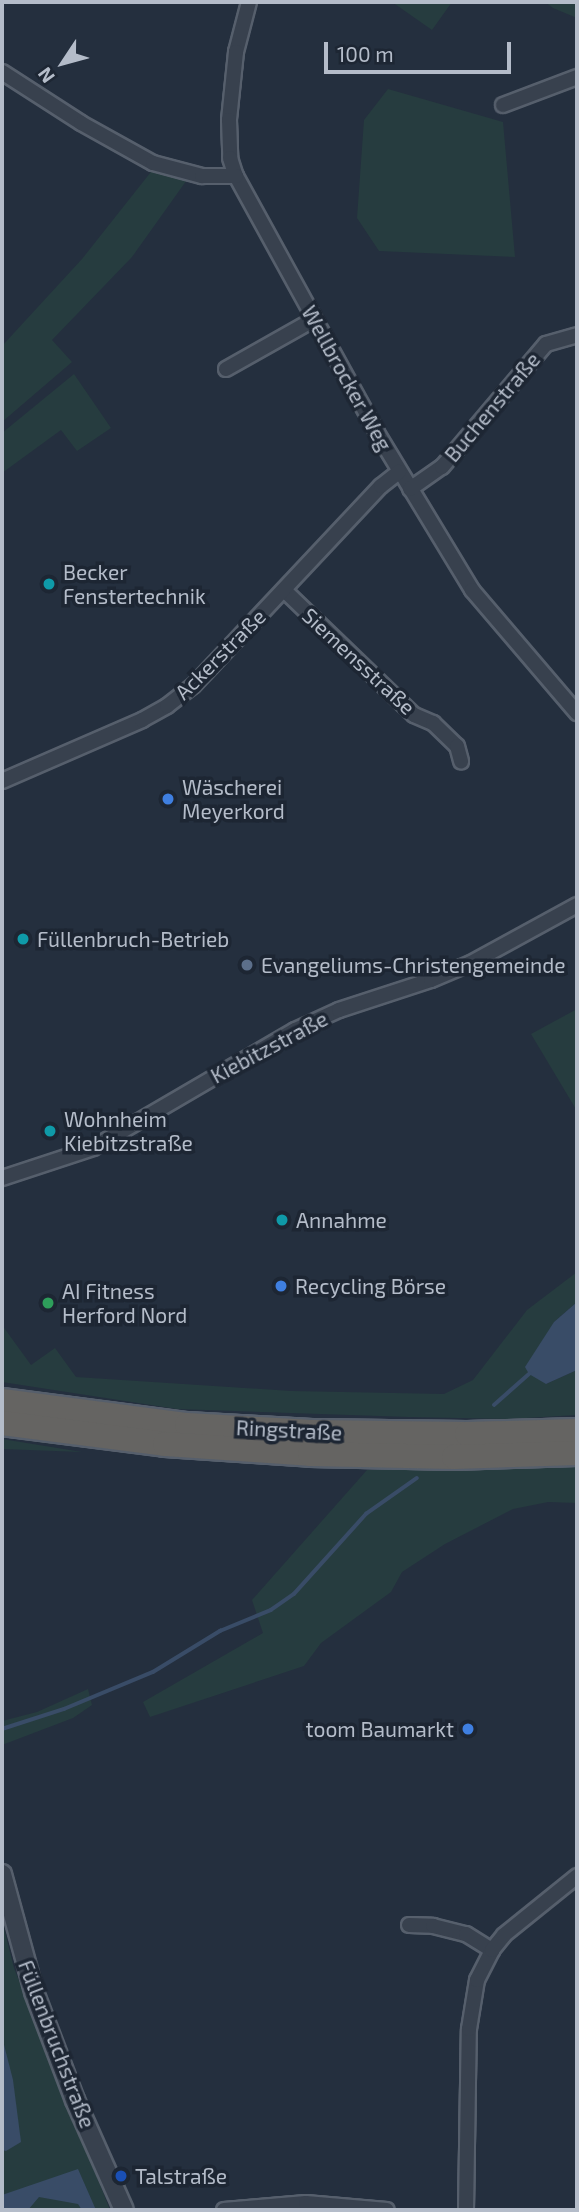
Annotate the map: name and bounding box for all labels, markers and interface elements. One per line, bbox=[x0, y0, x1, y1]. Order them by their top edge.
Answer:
north arrow bbox=[28, 28, 98, 98]
scale bar bbox=[327, 28, 514, 72]
text: 100 m bbox=[337, 41, 394, 66]
text: N bbox=[32, 63, 59, 88]
street label: Wellbrocker Weg bbox=[296, 301, 398, 455]
street label: Buchenstraße bbox=[439, 347, 545, 467]
place label: Becker Fenstertechnik bbox=[63, 559, 206, 609]
marker: Becker Fenstertechnik bbox=[41, 576, 57, 592]
street label: Siemensstraße bbox=[297, 602, 421, 720]
street label: Ackerstraße bbox=[170, 604, 270, 704]
place label: Wäscherei Meyerkord bbox=[182, 774, 285, 824]
marker: Wäscherei Meyerkord bbox=[160, 791, 176, 807]
place label: Füllenbruch-Betrieb bbox=[37, 926, 229, 952]
marker: Füllenbruch-Betrieb bbox=[15, 931, 31, 947]
place label: Evangeliums-Christengemeinde bbox=[261, 952, 566, 978]
marker: Evangeliums-Christengemeinde bbox=[239, 957, 255, 973]
street label: Kiebitzstraße bbox=[206, 1006, 332, 1088]
place label: Wohnheim Kiebitzstraße bbox=[64, 1106, 193, 1156]
marker: Wohnheim Kiebitzstraße bbox=[42, 1123, 58, 1139]
place label: Annahme bbox=[296, 1207, 387, 1233]
marker: Annahme bbox=[274, 1212, 290, 1228]
place label: Recycling Börse bbox=[295, 1273, 446, 1299]
place label: AI Fitness Herford Nord bbox=[62, 1278, 187, 1328]
marker: Recycling Börse bbox=[273, 1278, 289, 1294]
marker: AI Fitness Herford Nord bbox=[40, 1295, 56, 1311]
street label: Ringstraße bbox=[235, 1415, 343, 1445]
place label: toom Baumarkt bbox=[306, 1716, 454, 1742]
marker: toom Baumarkt bbox=[460, 1721, 476, 1737]
street label: Füllenbruchstraße bbox=[13, 1956, 101, 2132]
place label: Talstraße bbox=[135, 2163, 227, 2189]
marker: Talstraße bbox=[113, 2168, 129, 2184]

